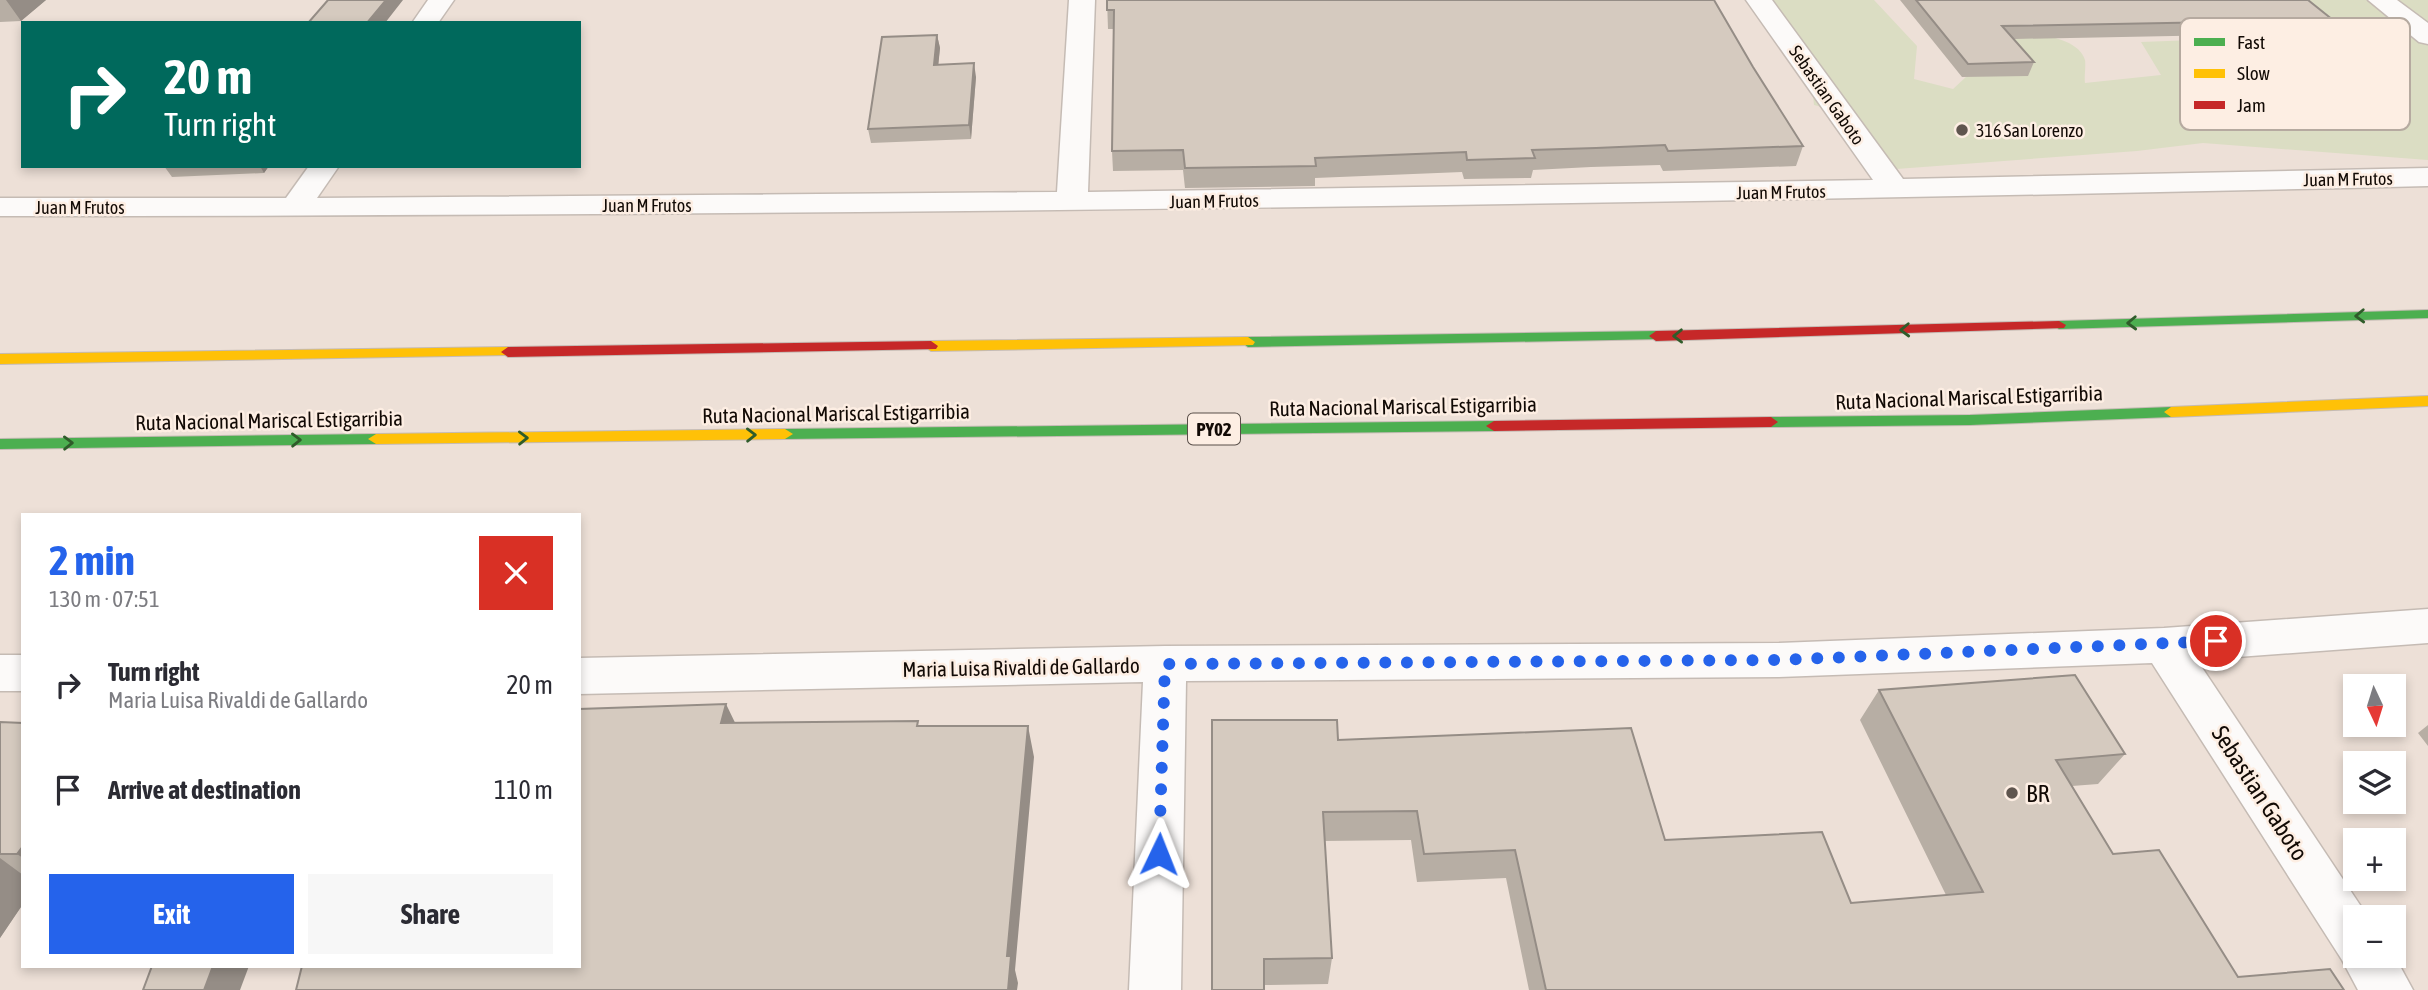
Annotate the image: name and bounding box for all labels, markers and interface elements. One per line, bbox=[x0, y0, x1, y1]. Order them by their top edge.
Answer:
legend bbox=[2180, 18, 2410, 130]
text: Fast bbox=[2237, 31, 2265, 53]
street label: Sebastian Gaboto bbox=[1785, 41, 1869, 149]
text: 20 m bbox=[164, 48, 252, 104]
icon: right bbox=[49, 49, 140, 140]
text: Slow bbox=[2237, 62, 2271, 84]
text: Jam bbox=[2237, 94, 2266, 116]
text: Turn right bbox=[164, 106, 277, 143]
place label: 316 San Lorenzo bbox=[1976, 120, 2083, 141]
marker: 316 San Lorenzo bbox=[1954, 122, 1970, 138]
street label: Juan M Frutos bbox=[2303, 168, 2393, 190]
street label: Juan M Frutos bbox=[1736, 181, 1826, 203]
street label: Juan M Frutos bbox=[1169, 190, 1259, 212]
street label: Juan M Frutos bbox=[602, 195, 692, 216]
street label: Juan M Frutos bbox=[35, 197, 125, 218]
one-way arrow bbox=[2354, 308, 2365, 323]
one-way arrow bbox=[2127, 315, 2138, 330]
one-way arrow bbox=[1899, 322, 1910, 337]
one-way arrow bbox=[1672, 328, 1682, 344]
street label: Ruta Nacional Mariscal Estigarribia bbox=[1835, 380, 2103, 414]
street label: Ruta Nacional Mariscal Estigarribia bbox=[1269, 392, 1537, 420]
street label: Ruta Nacional Mariscal Estigarribia bbox=[702, 399, 970, 427]
street label: Ruta Nacional Mariscal Estigarribia bbox=[135, 406, 403, 434]
road number: PY02 bbox=[1188, 414, 1240, 444]
one-way arrow bbox=[746, 427, 756, 443]
one-way arrow bbox=[518, 430, 529, 445]
one-way arrow bbox=[290, 433, 301, 448]
one-way arrow bbox=[63, 435, 74, 451]
text: 2 min bbox=[49, 536, 135, 584]
button: close bbox=[479, 536, 553, 610]
text: 130 m · 07:51 bbox=[49, 586, 160, 612]
pin bbox=[2186, 611, 2246, 671]
icon: arrive bbox=[2197, 622, 2235, 660]
street label: Maria Luisa Rivaldi de Gallardo bbox=[902, 653, 1140, 681]
text: Turn right bbox=[108, 657, 199, 687]
icon: right bbox=[49, 666, 87, 704]
text: 20 m bbox=[506, 670, 553, 700]
north arrow bbox=[2343, 674, 2406, 737]
map controls bbox=[2343, 674, 2406, 968]
text: Maria Luisa Rivaldi de Gallardo bbox=[108, 687, 368, 713]
street label: Sebastian Gaboto bbox=[2206, 721, 2314, 865]
button: layers bbox=[2343, 751, 2406, 814]
icon: arrive bbox=[49, 771, 87, 809]
text: Arrive at destination bbox=[108, 775, 301, 805]
text: 110 m bbox=[494, 775, 553, 805]
place label: BR bbox=[2026, 780, 2049, 807]
marker: BR bbox=[2004, 785, 2020, 801]
position arrow bbox=[1122, 817, 1196, 891]
button: + bbox=[2343, 828, 2406, 891]
button: Exit bbox=[49, 874, 294, 954]
button: Share bbox=[308, 874, 553, 954]
button: − bbox=[2343, 905, 2406, 968]

